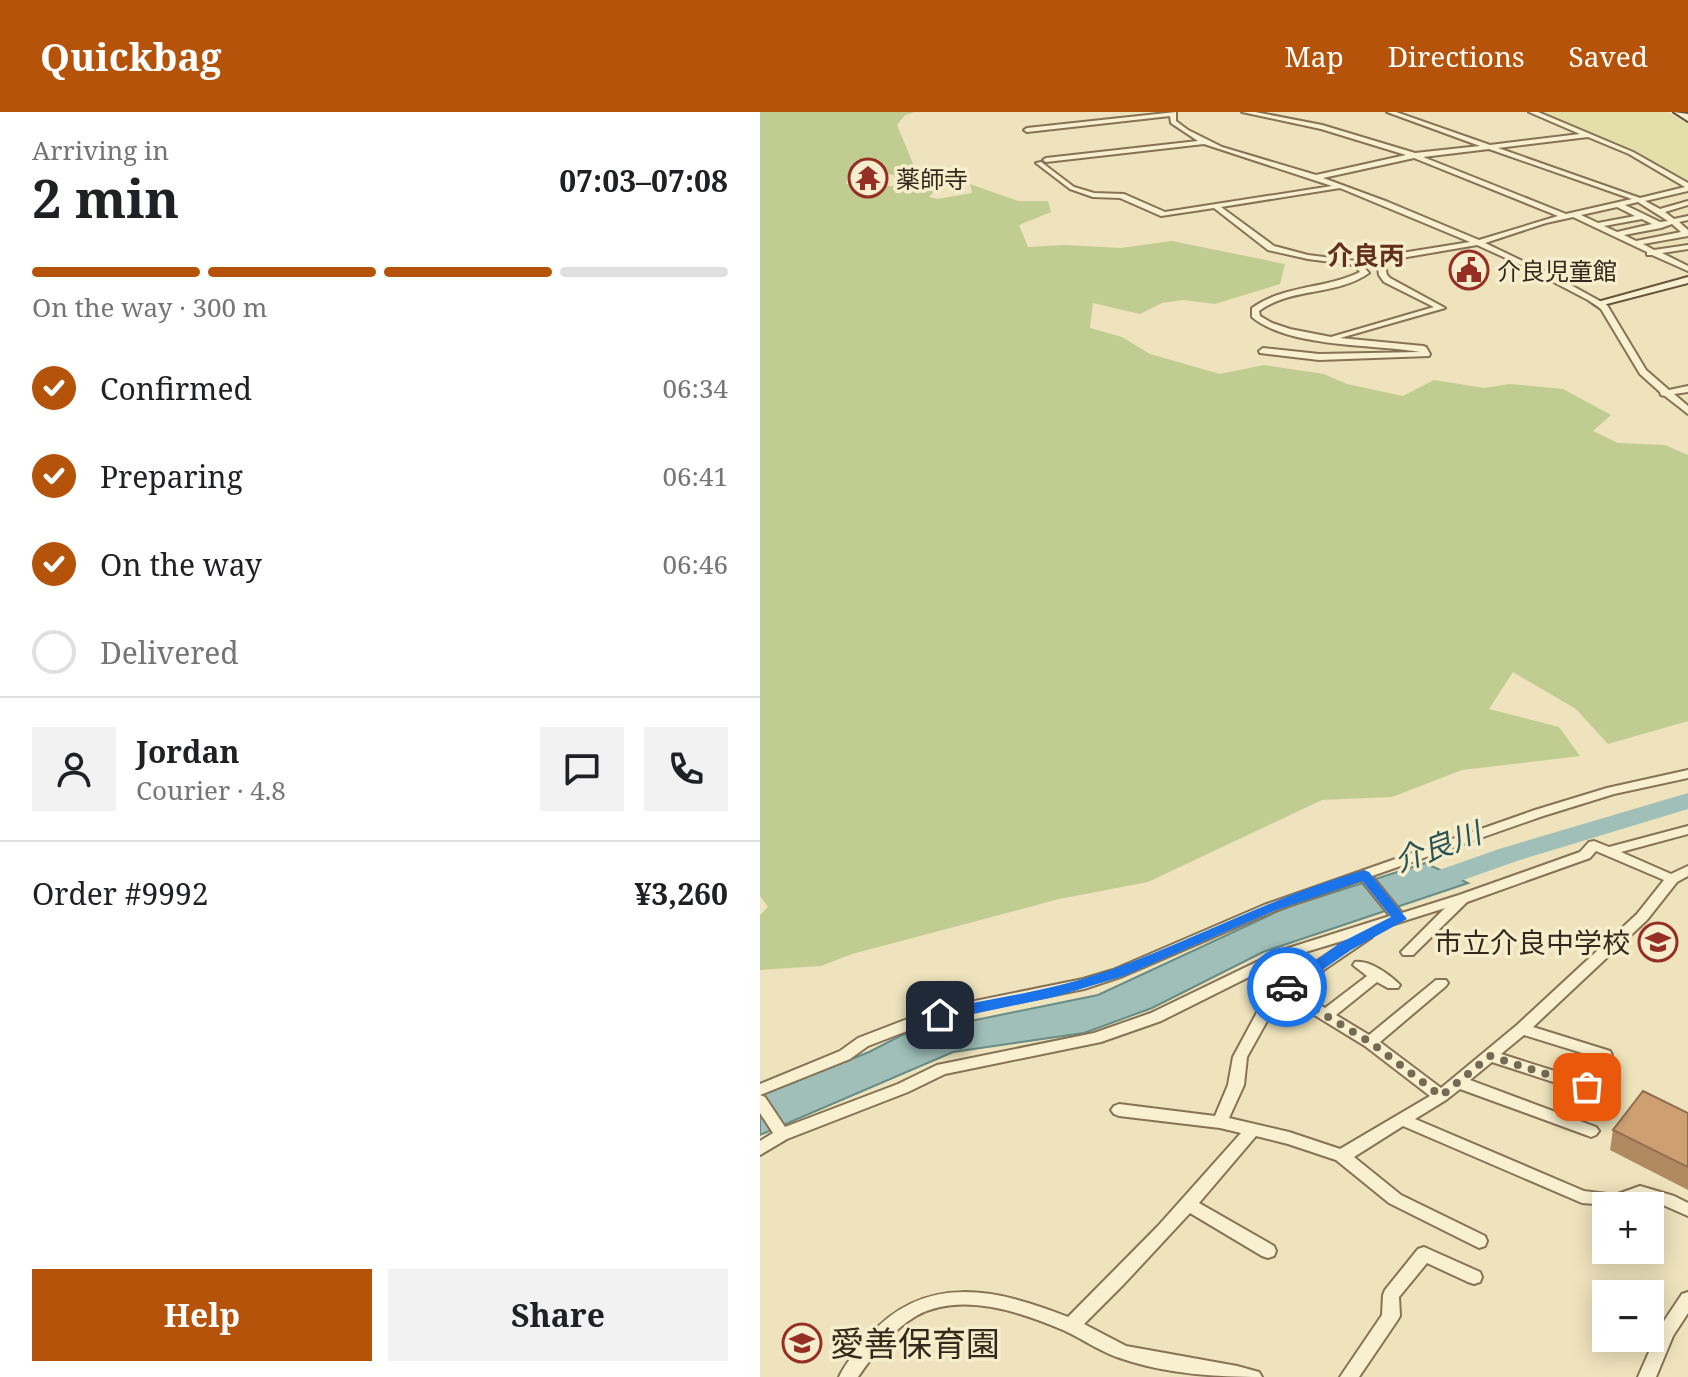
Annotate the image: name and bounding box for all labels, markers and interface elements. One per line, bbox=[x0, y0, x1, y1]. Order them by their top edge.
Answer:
text: Quickbag bbox=[40, 30, 222, 82]
text: Map bbox=[1284, 37, 1344, 75]
text: Directions bbox=[1388, 37, 1525, 75]
text: Saved bbox=[1569, 37, 1648, 75]
text: Arriving in bbox=[32, 132, 169, 168]
temple icon: 薬師寺 bbox=[847, 157, 889, 199]
text: 07:03–07:08 bbox=[559, 160, 728, 201]
text: 2 min bbox=[32, 162, 179, 233]
place label: 薬師寺 bbox=[896, 162, 968, 195]
district label: 介良丙 bbox=[1327, 237, 1405, 273]
public building icon: 介良児童館 bbox=[1448, 249, 1490, 291]
place label: 介良児童館 bbox=[1497, 254, 1617, 287]
text: On the way · 300 m bbox=[32, 289, 267, 325]
icon: check bbox=[32, 366, 76, 410]
text: Confirmed bbox=[100, 368, 252, 409]
text: 06:34 bbox=[662, 370, 728, 406]
icon: check bbox=[32, 454, 76, 498]
text: Preparing bbox=[100, 456, 243, 497]
text: 06:41 bbox=[662, 458, 728, 494]
icon: check bbox=[32, 542, 76, 586]
text: On the way bbox=[100, 544, 262, 585]
text: 06:46 bbox=[662, 546, 728, 582]
text: Delivered bbox=[100, 632, 239, 673]
button: person bbox=[32, 727, 116, 811]
button: chat bbox=[540, 727, 624, 811]
button: phone bbox=[644, 727, 728, 811]
text: Jordan bbox=[136, 731, 239, 772]
text: Courier · 4.8 bbox=[136, 772, 286, 808]
water label: 介良川 bbox=[1388, 810, 1489, 881]
text: Order #9992 bbox=[32, 873, 209, 914]
text: ¥3,260 bbox=[634, 873, 728, 914]
school or university icon: 市立介良中学校 bbox=[1637, 921, 1679, 963]
place label: 市立介良中学校 bbox=[1434, 923, 1630, 961]
courier bbox=[1247, 947, 1327, 1027]
icon: car bbox=[1265, 965, 1309, 1009]
pin bbox=[906, 981, 974, 1049]
icon: home bbox=[918, 993, 962, 1037]
pin bbox=[1553, 1053, 1621, 1121]
icon: bag bbox=[1565, 1065, 1609, 1109]
map controls bbox=[1592, 1192, 1664, 1352]
button: + bbox=[1592, 1192, 1664, 1264]
button: Help bbox=[32, 1269, 372, 1361]
button: Share bbox=[388, 1269, 728, 1361]
button: − bbox=[1592, 1280, 1664, 1352]
place label: 愛善保育園 bbox=[830, 1320, 1000, 1366]
school or university icon: 愛善保育園 bbox=[781, 1322, 823, 1364]

